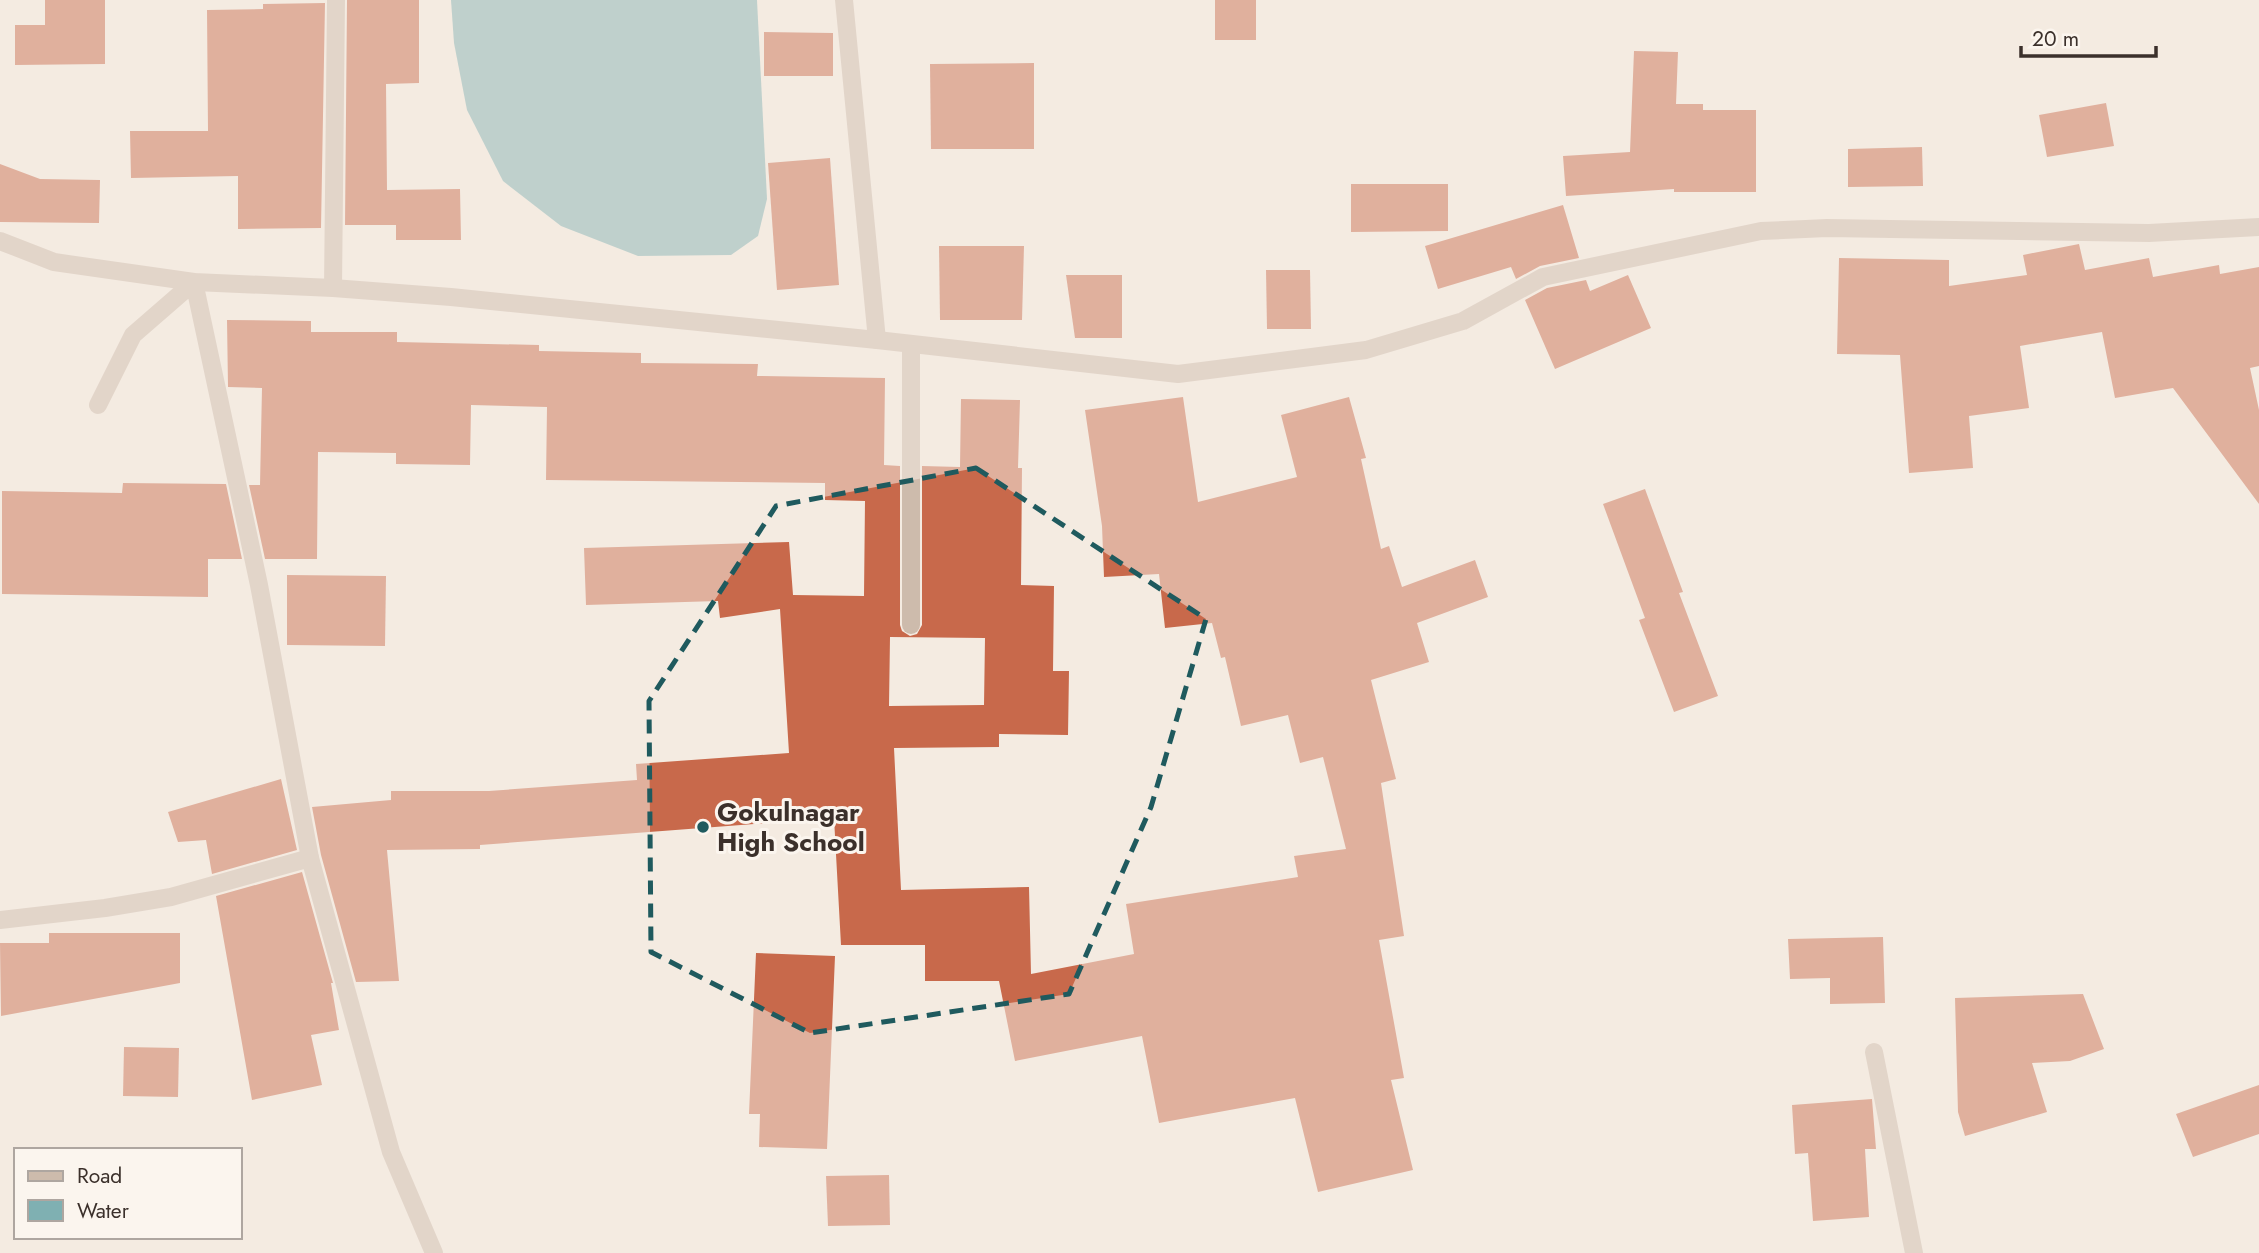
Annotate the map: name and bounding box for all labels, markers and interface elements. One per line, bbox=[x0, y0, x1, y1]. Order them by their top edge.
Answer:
scale bar bbox=[2021, 14, 2156, 58]
text: 20 m bbox=[2032, 24, 2079, 54]
place label: Gokulnagar High School bbox=[717, 793, 865, 861]
marker: Gokulnagar High School bbox=[695, 819, 711, 835]
legend bbox=[14, 1148, 242, 1239]
text: Road bbox=[77, 1161, 122, 1191]
text: Water bbox=[77, 1196, 130, 1226]

